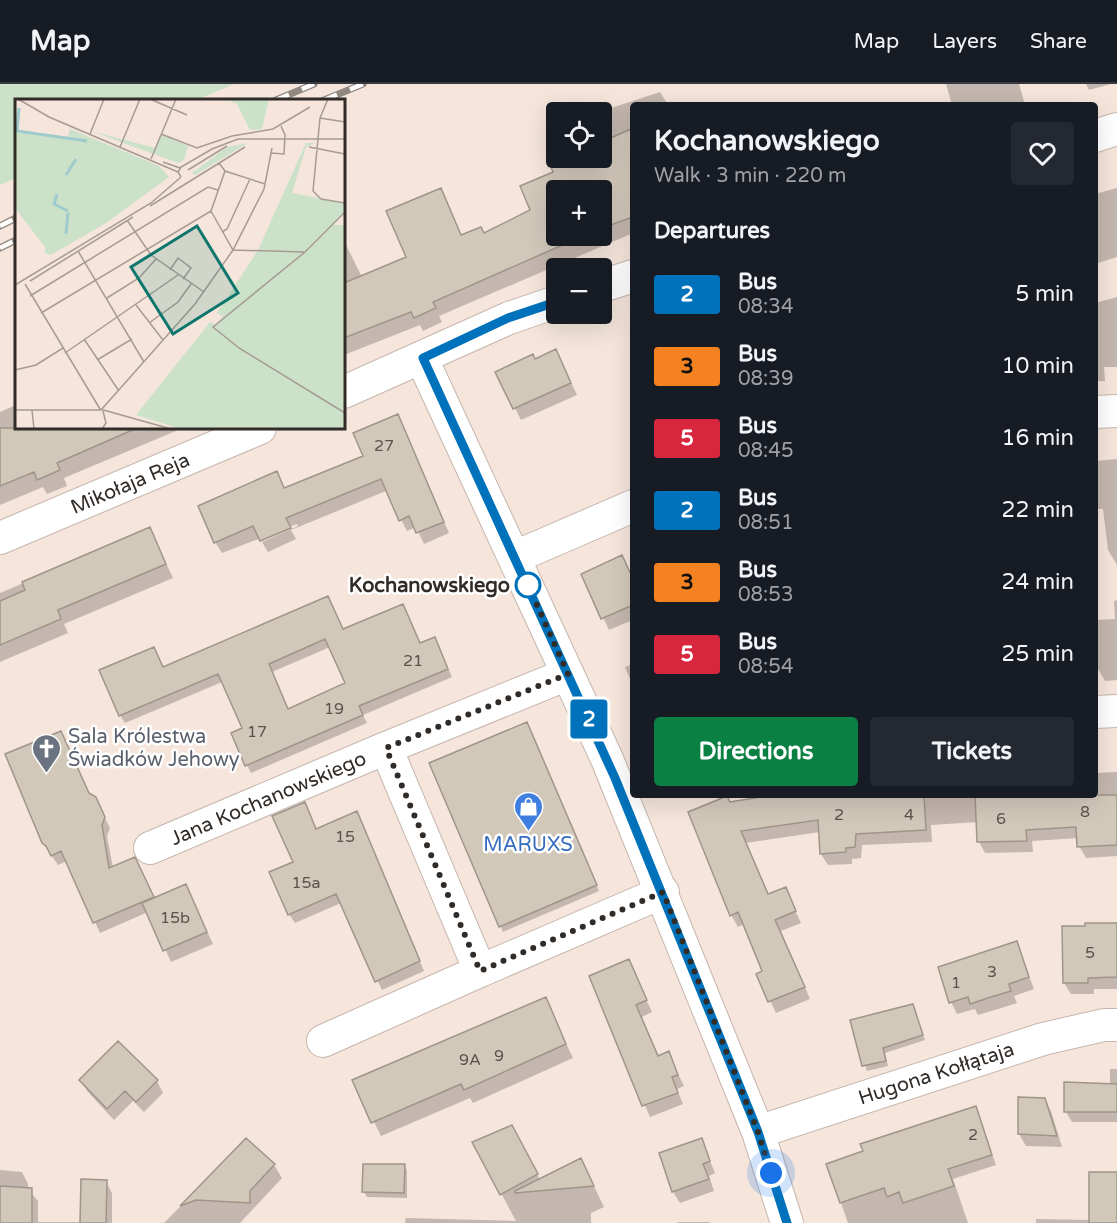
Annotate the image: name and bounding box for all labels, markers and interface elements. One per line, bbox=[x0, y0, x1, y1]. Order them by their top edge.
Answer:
text: Map bbox=[30, 24, 90, 58]
text: Map bbox=[854, 29, 899, 54]
text: Layers bbox=[932, 29, 997, 54]
text: Share bbox=[1030, 29, 1087, 54]
inset map bbox=[15, 99, 345, 429]
map controls bbox=[546, 102, 612, 324]
button: locate bbox=[546, 102, 612, 168]
button: heart bbox=[1011, 122, 1074, 185]
text: Kochanowskiego bbox=[654, 124, 880, 158]
text: Walk · 3 min · 220 m bbox=[654, 164, 846, 188]
button: + bbox=[546, 180, 612, 246]
text: Departures bbox=[654, 218, 770, 244]
button: − bbox=[546, 258, 612, 324]
text: Bus bbox=[738, 269, 777, 295]
text: 5 min bbox=[1015, 281, 1074, 307]
text: 2 bbox=[680, 282, 694, 307]
text: 08:34 bbox=[738, 295, 793, 319]
text: Bus bbox=[738, 341, 777, 367]
text: 10 min bbox=[1002, 353, 1074, 379]
text: 3 bbox=[680, 354, 694, 379]
text: 08:39 bbox=[738, 367, 793, 391]
text: Bus bbox=[738, 413, 777, 439]
text: 16 min bbox=[1002, 425, 1074, 451]
text: 5 bbox=[680, 426, 694, 451]
house number: 27 bbox=[374, 436, 394, 456]
text: 08:45 bbox=[738, 439, 793, 463]
street label: Mikołaja Reja bbox=[67, 448, 193, 520]
text: Bus bbox=[738, 485, 777, 511]
text: 22 min bbox=[1002, 497, 1074, 523]
text: 2 bbox=[680, 498, 694, 523]
text: 08:51 bbox=[738, 511, 793, 535]
text: Bus bbox=[738, 557, 777, 583]
text: 24 min bbox=[1002, 569, 1074, 595]
text: 3 bbox=[680, 570, 694, 595]
marker: Kochanowskiego bbox=[515, 572, 541, 598]
place label: Kochanowskiego bbox=[349, 574, 510, 598]
text: 08:53 bbox=[738, 583, 793, 607]
text: Bus bbox=[738, 629, 777, 655]
text: 25 min bbox=[1002, 641, 1074, 667]
text: 5 bbox=[680, 642, 694, 667]
house number: 21 bbox=[403, 651, 423, 671]
text: 08:54 bbox=[738, 655, 793, 679]
house number: 19 bbox=[324, 699, 344, 719]
line badge: 2 bbox=[570, 700, 608, 738]
text: 2 bbox=[582, 707, 596, 732]
button: Directions bbox=[654, 717, 858, 786]
button: Tickets bbox=[870, 717, 1074, 786]
house number: 17 bbox=[247, 722, 267, 742]
place label: Sala Królestwa Świadków Jehowy bbox=[68, 725, 240, 772]
church icon: Sala Królestwa Świadków Jehowy bbox=[31, 732, 63, 774]
street label: Jana Kochanowskiego bbox=[167, 747, 370, 851]
shop icon: MARUXS bbox=[512, 790, 544, 832]
house number: 8 bbox=[1080, 802, 1090, 822]
house number: 2 bbox=[834, 805, 844, 825]
house number: 4 bbox=[904, 805, 914, 825]
house number: 6 bbox=[996, 809, 1006, 829]
house number: 15 bbox=[335, 827, 355, 847]
place label: MARUXS bbox=[483, 833, 573, 857]
house number: 15a bbox=[291, 873, 321, 893]
house number: 15b bbox=[160, 908, 190, 928]
house number: 5 bbox=[1085, 943, 1095, 963]
house number: 3 bbox=[987, 962, 997, 982]
house number: 1 bbox=[951, 973, 961, 993]
street label: Hugona Kołłątaja bbox=[855, 1037, 1017, 1110]
house number: 9 bbox=[494, 1046, 504, 1066]
house number: 9A bbox=[459, 1050, 481, 1070]
house number: 2 bbox=[968, 1125, 978, 1145]
your location bbox=[756, 1158, 786, 1188]

